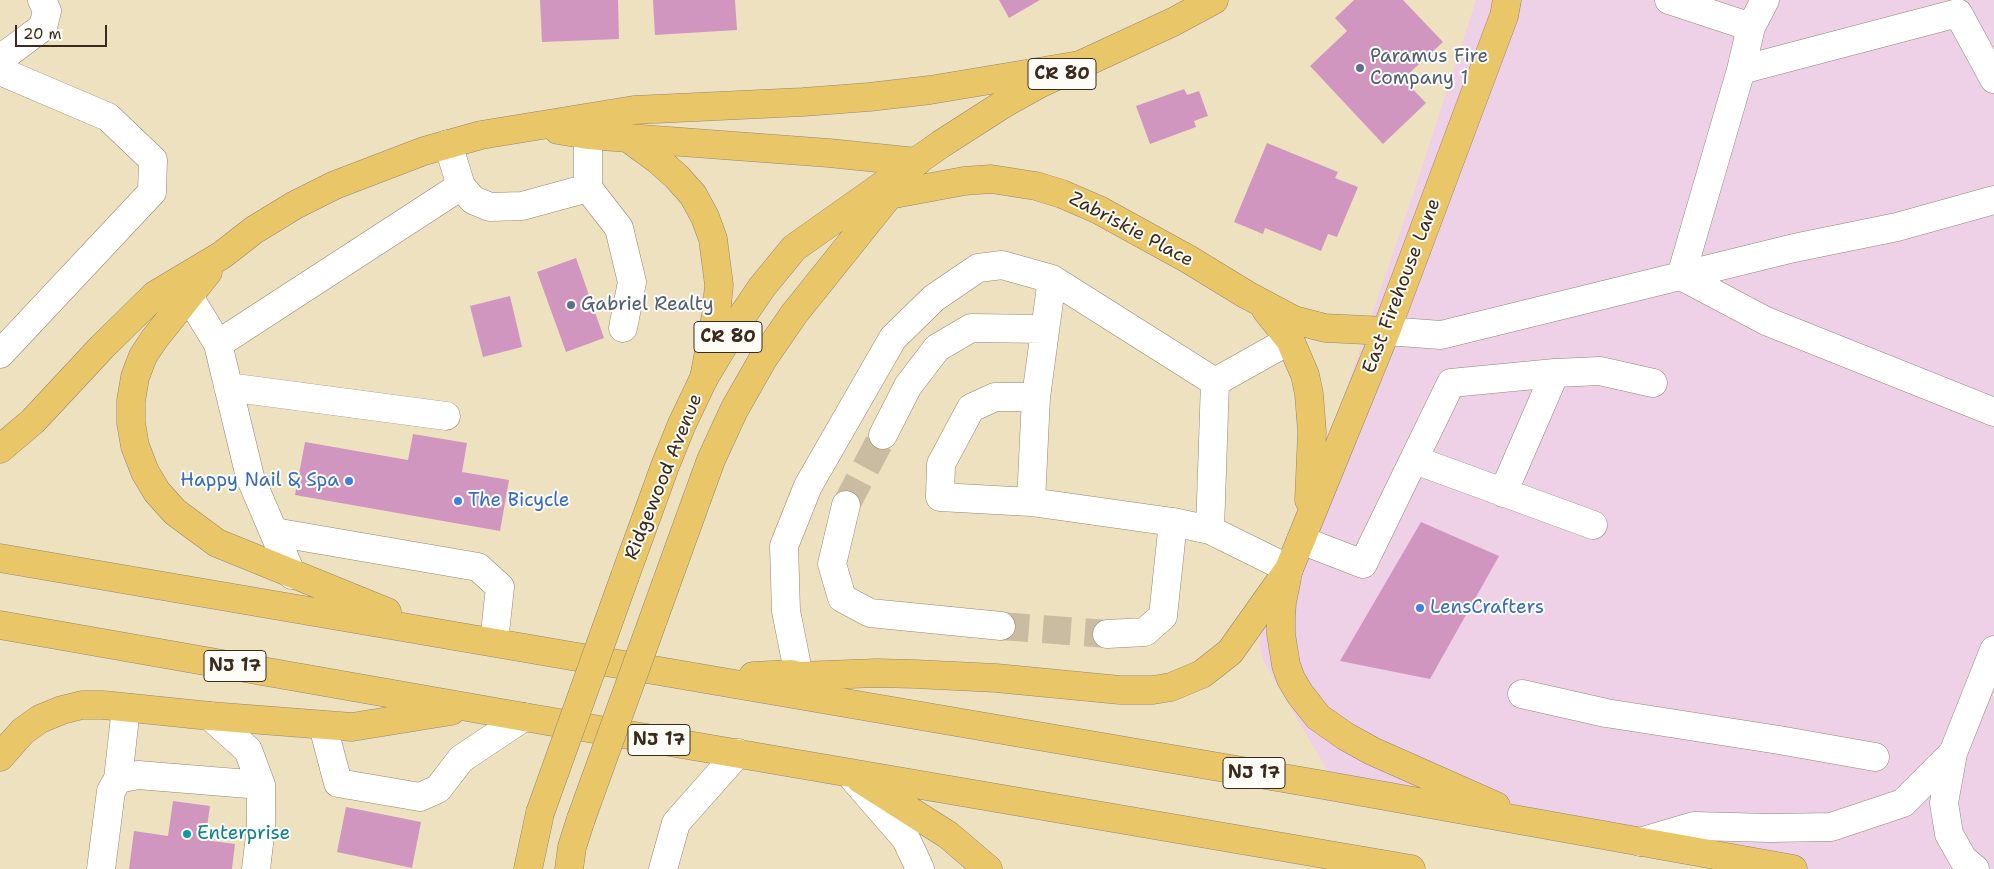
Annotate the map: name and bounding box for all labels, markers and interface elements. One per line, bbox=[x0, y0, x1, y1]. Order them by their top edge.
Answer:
scale bar bbox=[18, 15, 110, 47]
text: 20 m bbox=[23, 24, 62, 44]
place label: Paramus Fire Company 1 bbox=[1370, 46, 1488, 90]
road number: CR 80 bbox=[1028, 59, 1096, 90]
marker: Paramus Fire Company 1 bbox=[1354, 62, 1366, 74]
street label: Zabriskie Place bbox=[1065, 188, 1197, 272]
street label: East Firehouse Lane bbox=[1358, 195, 1446, 377]
place label: Gabriel Realty bbox=[581, 294, 714, 316]
marker: Gabriel Realty bbox=[565, 299, 577, 311]
road number: CR 80 bbox=[694, 322, 762, 352]
street label: Ridgewood Avenue bbox=[620, 391, 708, 563]
place label: Happy Nail & Spa bbox=[180, 470, 339, 492]
marker: Happy Nail & Spa bbox=[343, 475, 355, 487]
place label: The Bicycle bbox=[468, 490, 570, 512]
marker: The Bicycle bbox=[452, 495, 464, 507]
place label: LensCrafters bbox=[1430, 597, 1544, 619]
marker: LensCrafters bbox=[1414, 602, 1426, 614]
road number: NJ 17 bbox=[204, 650, 266, 681]
road number: NJ 17 bbox=[628, 724, 690, 756]
road number: NJ 17 bbox=[1223, 758, 1285, 788]
place label: Enterprise bbox=[197, 823, 290, 845]
marker: Enterprise bbox=[181, 828, 193, 840]

